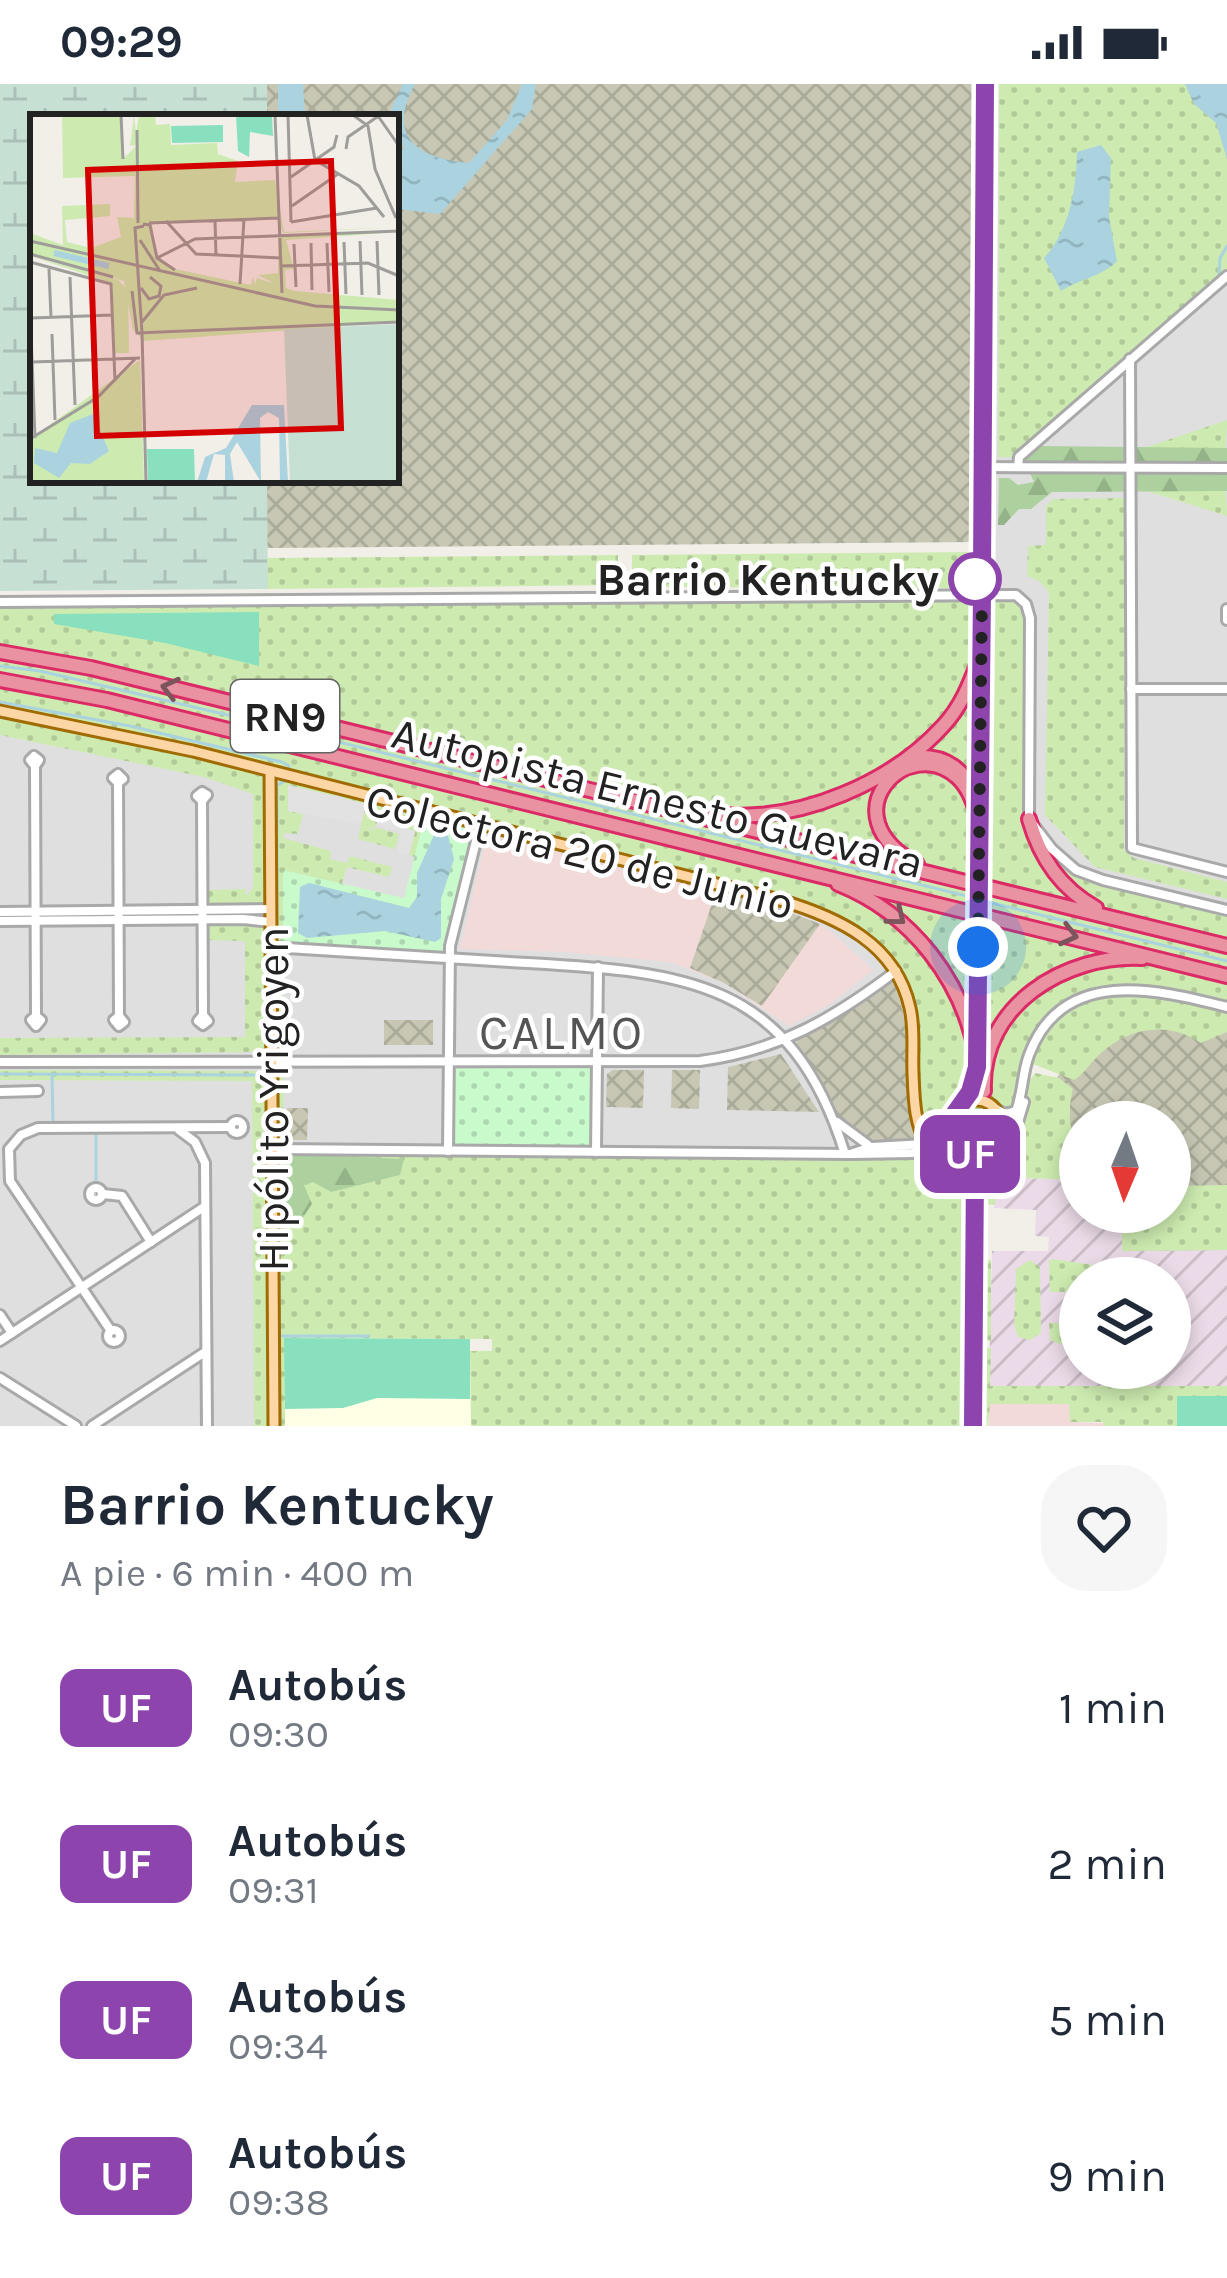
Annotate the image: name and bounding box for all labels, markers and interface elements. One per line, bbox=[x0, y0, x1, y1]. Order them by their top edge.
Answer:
text: 09:29 bbox=[60, 16, 183, 68]
inset map bbox=[30, 114, 399, 483]
place label: Barrio Kentucky bbox=[597, 554, 939, 607]
marker: Barrio Kentucky bbox=[950, 554, 1000, 604]
one-way arrow bbox=[160, 677, 180, 702]
road number: RN9 bbox=[231, 680, 339, 752]
street label: Autopista Ernesto Guevara bbox=[387, 707, 929, 889]
street label: Colectora 20 de Junio bbox=[361, 774, 799, 930]
one-way arrow bbox=[883, 903, 905, 924]
your location bbox=[948, 917, 1008, 977]
one-way arrow bbox=[1058, 921, 1078, 946]
street label: Hipólito Yrigoyen bbox=[247, 926, 300, 1272]
district label: CALMO bbox=[479, 1005, 645, 1061]
north arrow bbox=[1059, 1101, 1191, 1233]
map controls bbox=[1059, 1101, 1191, 1389]
line badge: UF bbox=[916, 1115, 1024, 1193]
text: UF bbox=[944, 1129, 996, 1179]
button: layers bbox=[1059, 1257, 1191, 1389]
button: heart bbox=[1041, 1465, 1167, 1591]
text: Barrio Kentucky bbox=[60, 1472, 494, 1538]
text: A pie · 6 min · 400 m bbox=[60, 1550, 414, 1596]
text: Autobús bbox=[228, 1659, 407, 1711]
text: 1 min bbox=[1059, 1682, 1167, 1734]
text: UF bbox=[100, 1683, 152, 1733]
text: 09:30 bbox=[228, 1711, 329, 1757]
text: Autobús bbox=[228, 1815, 407, 1867]
text: 2 min bbox=[1048, 1838, 1167, 1890]
text: UF bbox=[100, 1839, 152, 1889]
text: 09:31 bbox=[228, 1867, 319, 1913]
text: Autobús bbox=[228, 1971, 407, 2023]
text: 5 min bbox=[1048, 1994, 1167, 2046]
text: UF bbox=[100, 1995, 152, 2045]
text: 09:34 bbox=[228, 2023, 328, 2069]
text: Autobús bbox=[228, 2127, 407, 2179]
text: 9 min bbox=[1048, 2150, 1167, 2202]
text: UF bbox=[100, 2151, 152, 2201]
text: 09:38 bbox=[228, 2179, 330, 2225]

